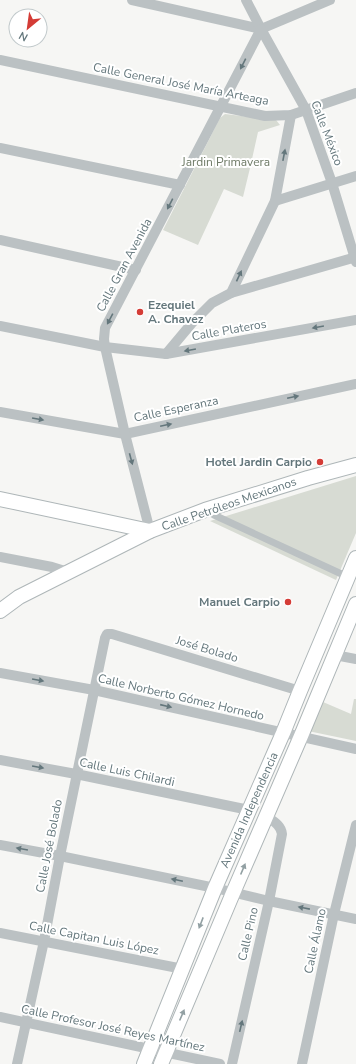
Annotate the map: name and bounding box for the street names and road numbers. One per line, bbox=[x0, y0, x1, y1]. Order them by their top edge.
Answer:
street label: Calle General José María Arteaga bbox=[92, 59, 270, 109]
street label: Calle México bbox=[307, 98, 347, 168]
street label: Calle Gran Avenida bbox=[93, 215, 155, 315]
street label: Calle Plateros bbox=[190, 316, 268, 344]
street label: Calle Esperanza bbox=[132, 392, 220, 426]
street label: Calle Petróleos Mexicanos bbox=[159, 473, 299, 535]
street label: José Bolado bbox=[173, 632, 240, 666]
street label: Calle Norberto Gómez Hornedo bbox=[96, 670, 266, 724]
street label: Avenida Independencia bbox=[216, 750, 282, 870]
street label: Calle Luis Chilardi bbox=[78, 754, 176, 790]
street label: Calle José Bolado bbox=[32, 798, 66, 894]
street label: Calle Pino bbox=[234, 905, 262, 962]
street label: Calle Álamo bbox=[300, 907, 330, 975]
street label: Calle Capitan Luis López bbox=[28, 918, 161, 959]
street label: Calle Profesor José Reyes Martínez bbox=[20, 1001, 207, 1055]

